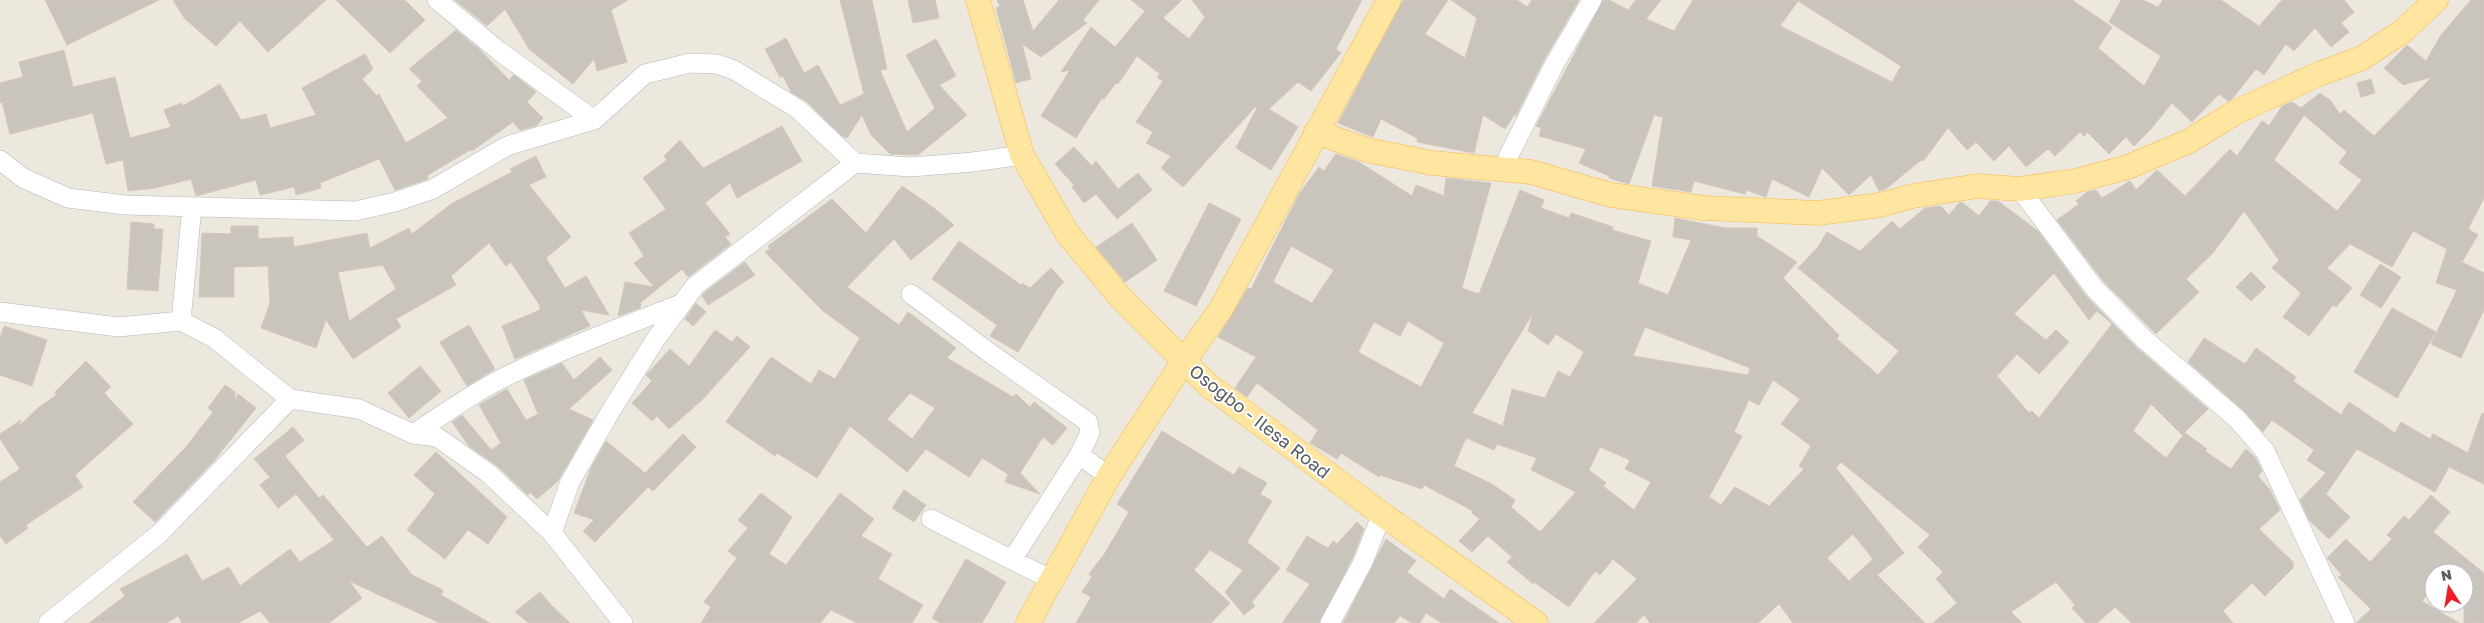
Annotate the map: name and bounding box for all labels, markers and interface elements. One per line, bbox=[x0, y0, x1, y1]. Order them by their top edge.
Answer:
street label: Osogbo - Ilesa Road bbox=[1185, 359, 1335, 483]
north arrow bbox=[2424, 563, 2474, 613]
text: N bbox=[2439, 565, 2453, 584]

